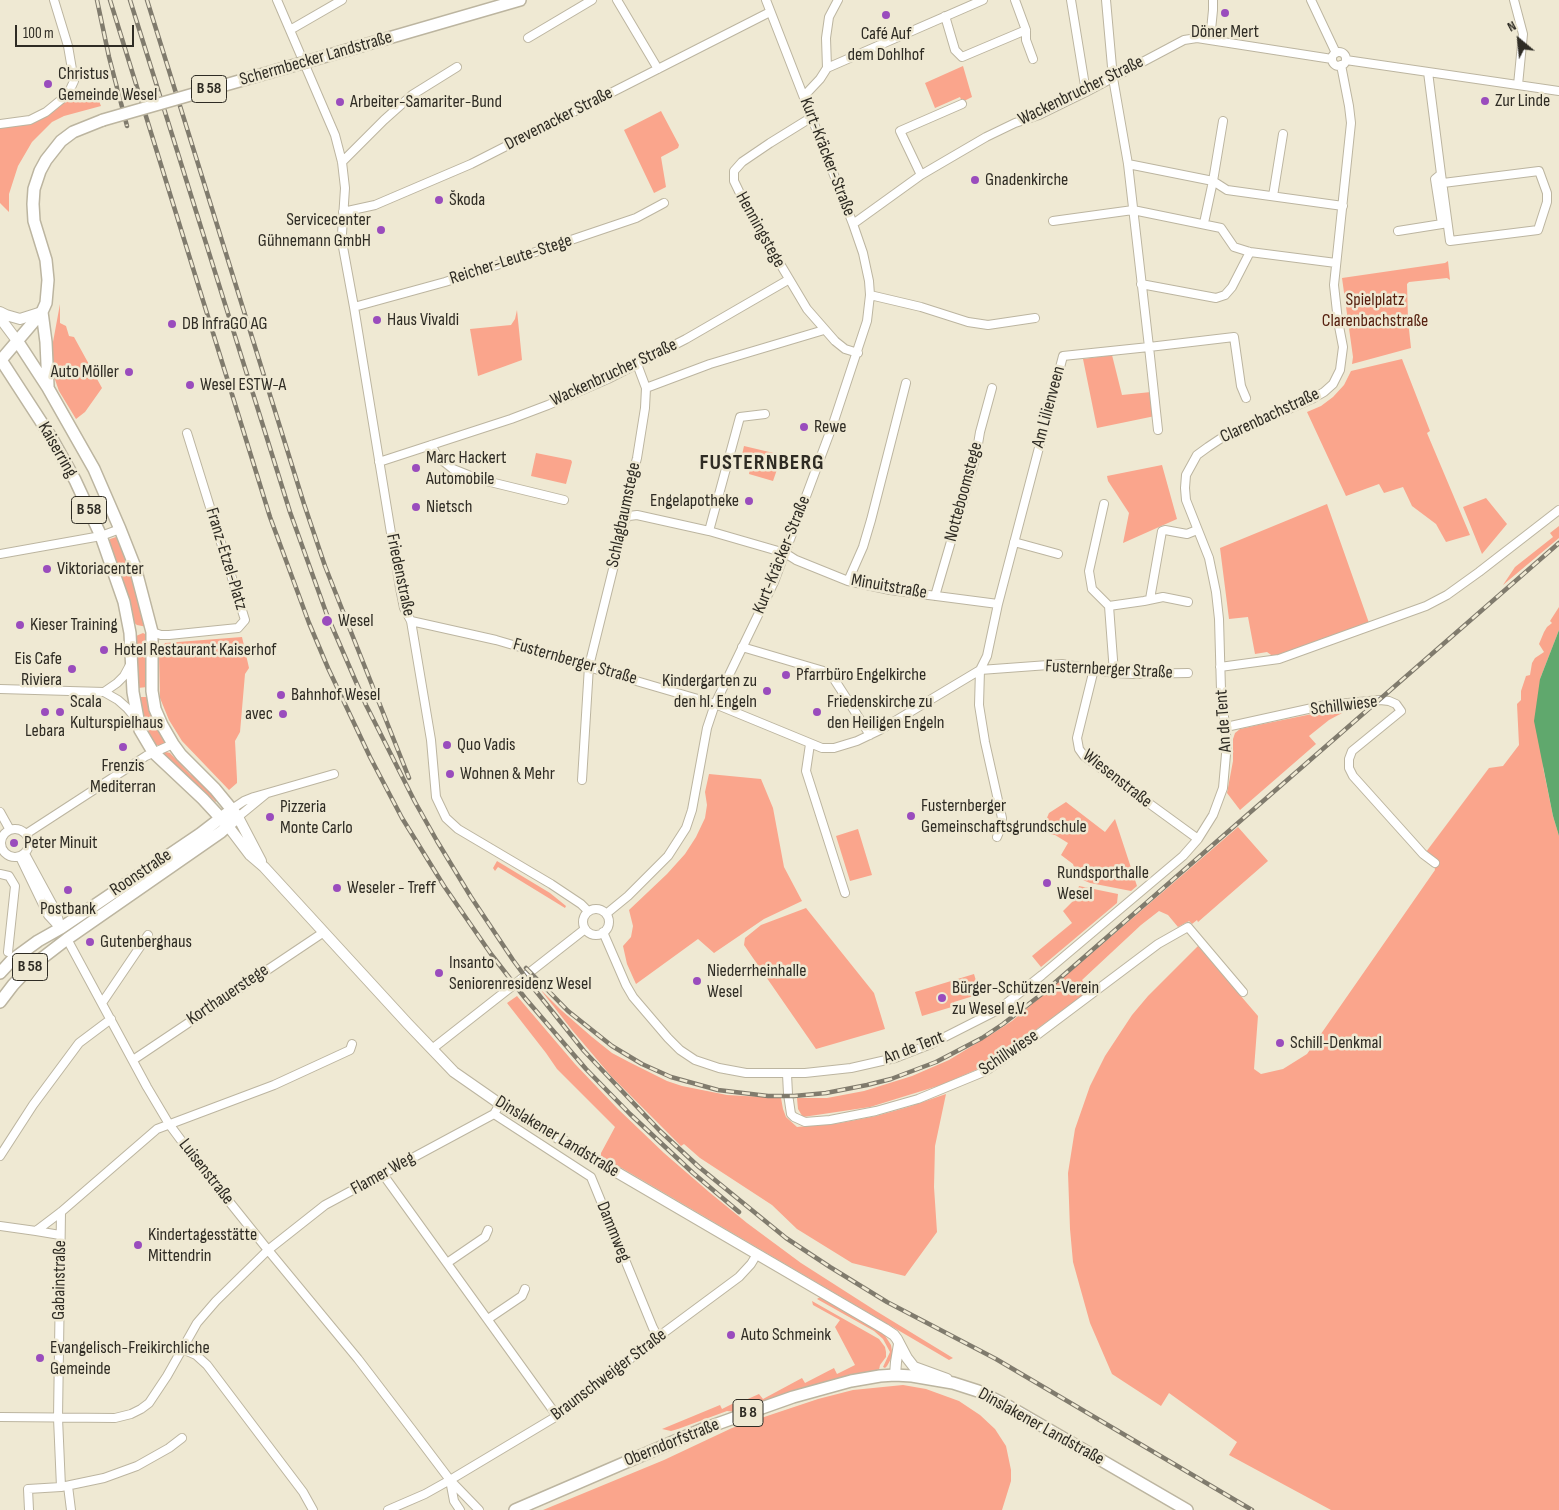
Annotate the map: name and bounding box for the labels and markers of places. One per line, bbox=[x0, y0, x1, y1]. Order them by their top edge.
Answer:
marker: Döner Mert bbox=[1219, 7, 1231, 19]
marker: Café Auf dem Dohlhof bbox=[880, 9, 892, 21]
place label: Döner Mert bbox=[1191, 21, 1259, 43]
place label: Café Auf dem Dohlhof bbox=[848, 23, 924, 66]
place label: Christus Gemeinde Wesel bbox=[58, 63, 157, 106]
marker: Christus Gemeinde Wesel bbox=[42, 78, 54, 90]
place label: Zur Linde bbox=[1495, 90, 1550, 112]
place label: Arbeiter-Samariter-Bund bbox=[350, 91, 502, 113]
marker: Zur Linde bbox=[1479, 95, 1491, 107]
marker: Arbeiter-Samariter-Bund bbox=[334, 96, 346, 108]
place label: Gnadenkirche bbox=[985, 169, 1068, 191]
marker: Gnadenkirche bbox=[969, 174, 981, 186]
place label: Škoda bbox=[449, 189, 485, 211]
marker: Škoda bbox=[433, 194, 445, 206]
place label: Servicecenter Gühnemann GmbH bbox=[258, 209, 371, 252]
marker: Servicecenter Gühnemann GmbH bbox=[375, 224, 387, 236]
place label: Haus Vivaldi bbox=[387, 309, 459, 331]
place label: DB InfraGO AG bbox=[182, 313, 267, 335]
marker: Haus Vivaldi bbox=[371, 314, 383, 326]
marker: DB InfraGO AG bbox=[166, 318, 178, 330]
place label: Auto Möller bbox=[51, 361, 119, 383]
marker: Auto Möller bbox=[123, 366, 135, 378]
place label: Wesel ESTW-A bbox=[200, 374, 286, 396]
marker: Wesel ESTW-A bbox=[184, 379, 196, 391]
place label: Rewe bbox=[814, 416, 847, 438]
marker: Rewe bbox=[798, 421, 810, 433]
place label: Marc Hackert Automobile bbox=[426, 447, 507, 489]
marker: Marc Hackert Automobile bbox=[410, 462, 422, 474]
place label: Engelapotheke bbox=[650, 490, 739, 512]
marker: Engelapotheke bbox=[743, 495, 755, 507]
place label: Nietsch bbox=[426, 496, 472, 518]
marker: Nietsch bbox=[410, 501, 422, 513]
place label: Viktoriacenter bbox=[57, 558, 144, 580]
marker: Viktoriacenter bbox=[41, 563, 53, 575]
place label: Wesel bbox=[338, 610, 374, 632]
place label: Kieser Training bbox=[30, 614, 118, 636]
marker: Wesel bbox=[320, 614, 334, 628]
marker: Kieser Training bbox=[14, 619, 26, 631]
place label: Hotel Restaurant Kaiserhof bbox=[114, 639, 277, 661]
marker: Hotel Restaurant Kaiserhof bbox=[98, 644, 110, 656]
place label: Eis Cafe Riviera bbox=[15, 648, 62, 691]
marker: Eis Cafe Riviera bbox=[66, 663, 78, 675]
place label: Pfarrbüro Engelkirche bbox=[796, 664, 926, 686]
marker: Pfarrbüro Engelkirche bbox=[780, 669, 792, 681]
place label: Kindergarten zu den hl. Engeln bbox=[662, 670, 757, 712]
place label: Bahnhof Wesel bbox=[291, 684, 380, 706]
marker: Kindergarten zu den hl. Engeln bbox=[761, 685, 773, 697]
marker: Bahnhof Wesel bbox=[275, 689, 287, 701]
place label: Scala Kulturspielhaus bbox=[70, 691, 163, 734]
place label: Friedenskirche zu den Heiligen Engeln bbox=[827, 691, 945, 734]
place label: avec bbox=[245, 703, 273, 725]
marker: Lebara bbox=[39, 706, 51, 718]
marker: Scala Kulturspielhaus bbox=[54, 706, 66, 718]
marker: Friedenskirche zu den Heiligen Engeln bbox=[811, 706, 823, 718]
marker: avec bbox=[277, 708, 289, 720]
place label: Lebara bbox=[25, 720, 65, 742]
place label: Quo Vadis bbox=[457, 734, 516, 756]
marker: Quo Vadis bbox=[441, 739, 453, 751]
marker: Frenzis Mediterran bbox=[117, 741, 129, 753]
place label: Frenzis Mediterran bbox=[90, 755, 156, 798]
place label: Wohnen & Mehr bbox=[460, 763, 555, 785]
marker: Wohnen & Mehr bbox=[444, 768, 456, 780]
place label: Fusternberger Gemeinschaftsgrundschule bbox=[921, 795, 1087, 838]
place label: Pizzeria Monte Carlo bbox=[280, 796, 353, 839]
marker: Fusternberger Gemeinschaftsgrundschule bbox=[905, 810, 917, 822]
marker: Pizzeria Monte Carlo bbox=[264, 811, 276, 823]
place label: Peter Minuit bbox=[24, 832, 97, 854]
marker: Peter Minuit bbox=[8, 837, 20, 849]
place label: Rundsporthalle Wesel bbox=[1057, 862, 1149, 904]
place label: Weseler - Treff bbox=[347, 877, 436, 899]
marker: Rundsporthalle Wesel bbox=[1041, 877, 1053, 889]
marker: Weseler - Treff bbox=[331, 882, 343, 894]
marker: Postbank bbox=[62, 884, 74, 896]
place label: Postbank bbox=[40, 898, 96, 920]
place label: Gutenberghaus bbox=[100, 931, 192, 953]
marker: Gutenberghaus bbox=[84, 936, 96, 948]
place label: Insanto Seniorenresidenz Wesel bbox=[449, 952, 592, 994]
place label: Niederrheinhalle Wesel bbox=[707, 960, 806, 1002]
marker: Insanto Seniorenresidenz Wesel bbox=[433, 967, 445, 979]
marker: Niederrheinhalle Wesel bbox=[691, 975, 703, 987]
place label: Bürger-Schützen-Verein zu Wesel e.V. bbox=[952, 977, 1099, 1020]
marker: Bürger-Schützen-Verein zu Wesel e.V. bbox=[936, 992, 948, 1004]
place label: Schill-Denkmal bbox=[1290, 1032, 1382, 1054]
marker: Schill-Denkmal bbox=[1274, 1037, 1286, 1049]
place label: Kindertagesstätte Mittendrin bbox=[148, 1224, 257, 1266]
marker: Kindertagesstätte Mittendrin bbox=[132, 1239, 144, 1251]
place label: Auto Schmeink bbox=[741, 1324, 831, 1346]
marker: Auto Schmeink bbox=[725, 1329, 737, 1341]
place label: Evangelisch-Freikirchliche Gemeinde bbox=[50, 1337, 210, 1380]
marker: Evangelisch-Freikirchliche Gemeinde bbox=[34, 1352, 46, 1364]

